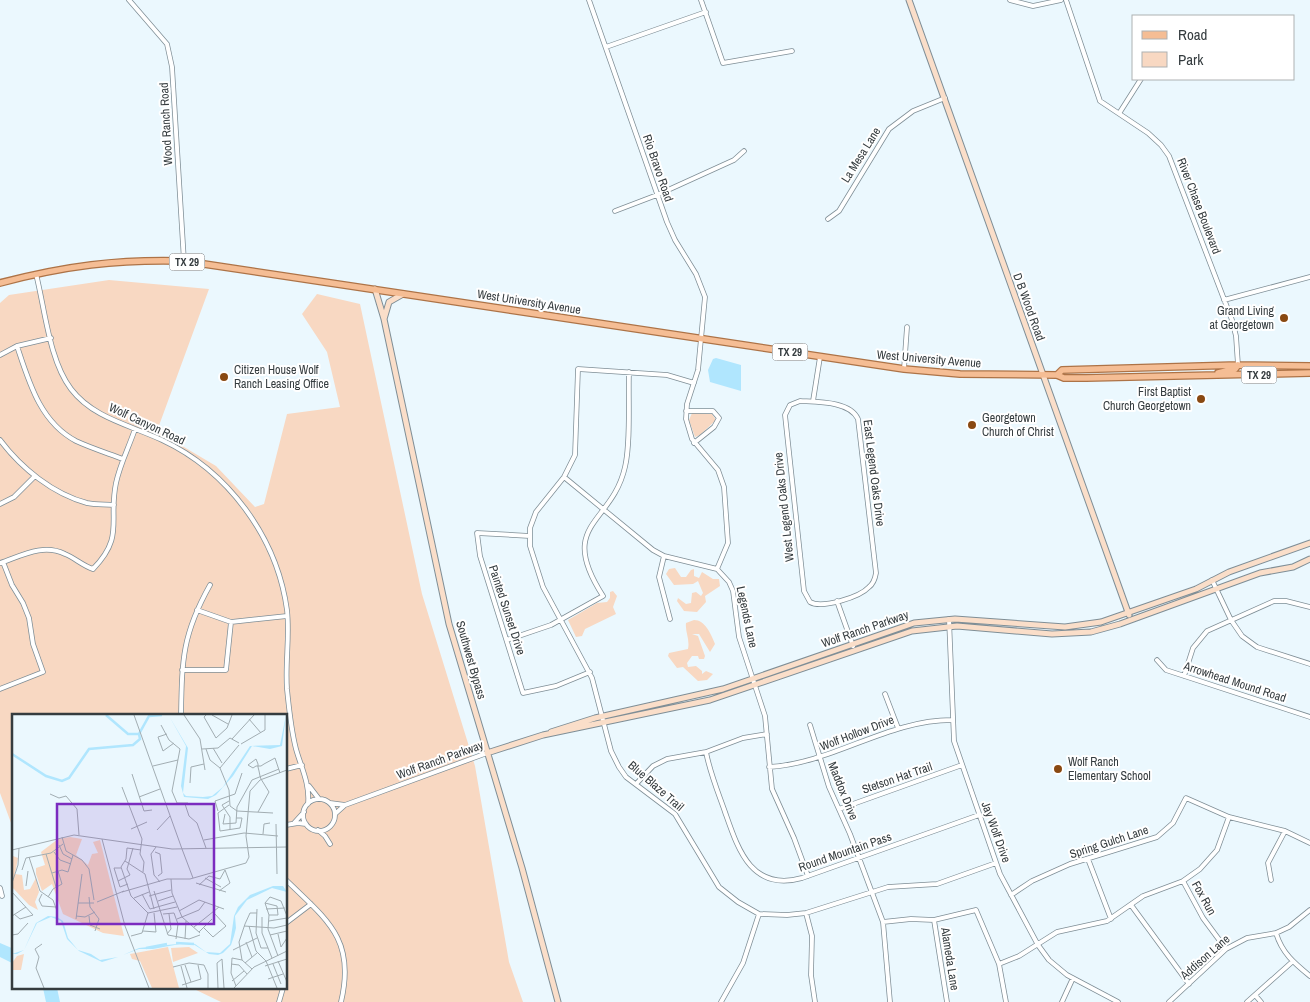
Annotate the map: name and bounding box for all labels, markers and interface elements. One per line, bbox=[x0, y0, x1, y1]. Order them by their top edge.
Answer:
legend bbox=[1132, 15, 1295, 80]
text: Road bbox=[1178, 24, 1207, 45]
text: Park bbox=[1178, 49, 1204, 70]
street label: Wood Ranch Road bbox=[156, 82, 176, 166]
street label: La Mesa Lane bbox=[838, 124, 884, 186]
street label: Rio Bravo Road bbox=[639, 132, 677, 204]
street label: River Chase Boulevard bbox=[1173, 156, 1225, 256]
road number: TX 29 bbox=[170, 253, 204, 270]
street label: D B Wood Road bbox=[1009, 271, 1049, 343]
street label: West University Avenue bbox=[476, 286, 582, 318]
place label: Grand Living at Georgetown bbox=[1209, 303, 1275, 333]
marker: Grand Living at Georgetown bbox=[1278, 312, 1290, 324]
road number: TX 29 bbox=[772, 344, 808, 361]
street label: West University Avenue bbox=[876, 346, 982, 372]
place label: Citizen House Wolf Ranch Leasing Office bbox=[234, 362, 329, 392]
road number: TX 29 bbox=[1242, 366, 1276, 384]
marker: Citizen House Wolf Ranch Leasing Office bbox=[218, 371, 230, 383]
place label: First Baptist Church Georgetown bbox=[1103, 384, 1191, 414]
marker: First Baptist Church Georgetown bbox=[1195, 393, 1207, 405]
street label: Wolf Canyon Road bbox=[106, 399, 188, 449]
place label: Georgetown Church of Christ bbox=[982, 410, 1054, 440]
street label: East Legend Oaks Drive bbox=[860, 419, 888, 527]
marker: Georgetown Church of Christ bbox=[966, 419, 978, 431]
street label: West Legend Oaks Drive bbox=[770, 452, 798, 562]
street label: Painted Sunset Drive bbox=[485, 563, 529, 657]
street label: Legends Lane bbox=[733, 585, 761, 649]
street label: Wolf Ranch Parkway bbox=[819, 607, 911, 651]
street label: Southwest Bypass bbox=[452, 619, 490, 701]
street label: Arrowhead Mound Road bbox=[1181, 658, 1288, 706]
street label: Wolf Hollow Drive bbox=[818, 712, 896, 754]
inset map bbox=[12, 714, 288, 990]
street label: Wolf Ranch Parkway bbox=[394, 737, 486, 783]
place label: Wolf Ranch Elementary School bbox=[1068, 754, 1151, 784]
street label: Blue Blaze Trail bbox=[625, 757, 687, 815]
street label: Stetson Hat Trail bbox=[860, 759, 934, 797]
street label: Maddox Drive bbox=[824, 760, 862, 822]
marker: Wolf Ranch Elementary School bbox=[1052, 763, 1064, 775]
street label: Jay Wolf Drive bbox=[978, 799, 1014, 865]
street label: Spring Gulch Lane bbox=[1068, 822, 1150, 862]
street label: Round Mountain Pass bbox=[796, 829, 894, 875]
street label: Fox Run bbox=[1188, 878, 1220, 918]
street label: Alameda Lane bbox=[937, 925, 963, 992]
street label: Addison Lane bbox=[1176, 931, 1233, 984]

